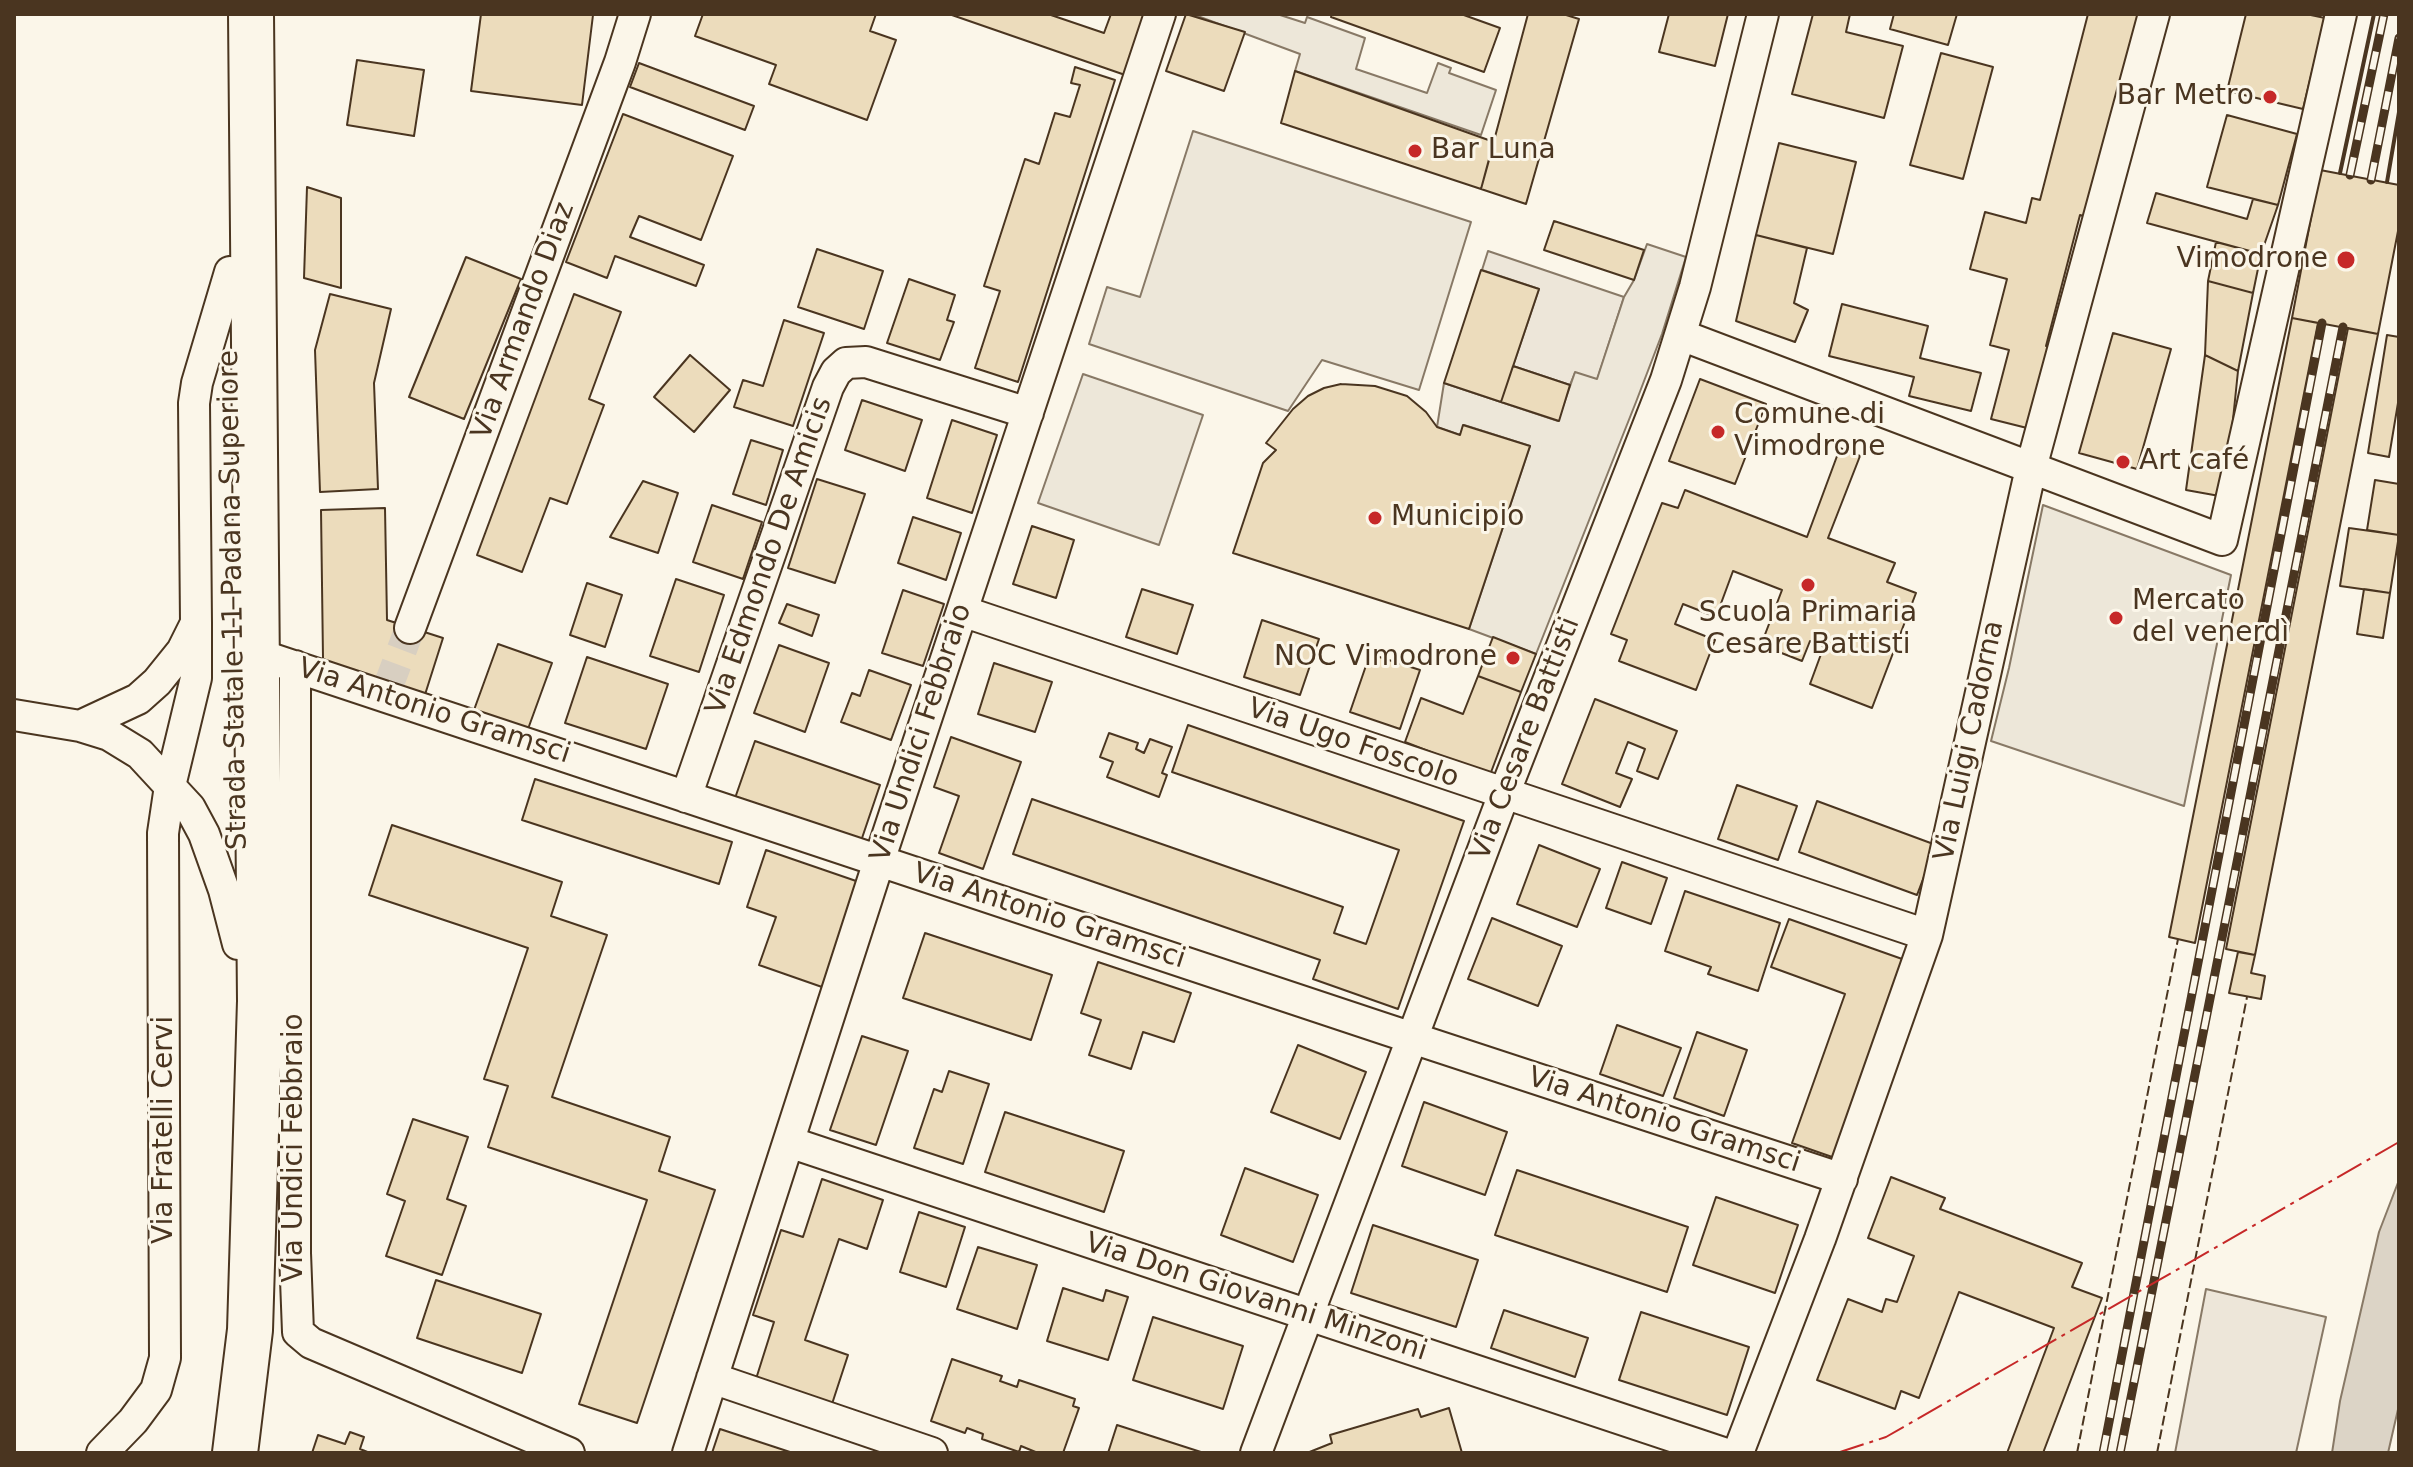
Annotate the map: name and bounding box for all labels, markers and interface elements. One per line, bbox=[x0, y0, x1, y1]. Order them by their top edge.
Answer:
place label: Bar Metro bbox=[2117, 80, 2254, 114]
marker: Bar Metro bbox=[2261, 88, 2279, 106]
place label: Bar Luna bbox=[1431, 134, 1556, 168]
marker: Bar Luna bbox=[1406, 142, 1424, 160]
street label: Via Armando Diaz bbox=[466, 198, 582, 444]
place label: Vimodrone bbox=[2177, 243, 2328, 277]
marker: Vimodrone bbox=[2335, 249, 2357, 271]
street label: Strada Statale 11 Padana Superiore bbox=[213, 350, 255, 850]
street label: Via Edmondo De Amicis bbox=[700, 393, 840, 719]
place label: Comune di Vimodrone bbox=[1734, 399, 1885, 465]
marker: Comune di Vimodrone bbox=[1709, 423, 1727, 441]
place label: Art café bbox=[2139, 445, 2249, 479]
marker: Art café bbox=[2114, 453, 2132, 471]
place label: Municipio bbox=[1391, 501, 1524, 535]
marker: Municipio bbox=[1366, 509, 1384, 527]
marker: Scuola Primaria Cesare Battisti bbox=[1799, 576, 1817, 594]
place label: Mercato del venerdì bbox=[2132, 585, 2289, 651]
place label: Scuola Primaria Cesare Battisti bbox=[1699, 597, 1917, 663]
street label: Via Undici Febbraio bbox=[864, 600, 980, 866]
marker: Mercato del venerdì bbox=[2107, 609, 2125, 627]
street label: Via Cesare Battisti bbox=[1464, 613, 1588, 865]
street label: Via Luigi Cadorna bbox=[1928, 618, 2012, 864]
place label: NOC Vimodrone bbox=[1274, 641, 1497, 675]
marker: NOC Vimodrone bbox=[1504, 649, 1522, 667]
street label: Via Antonio Gramsci bbox=[294, 652, 574, 772]
street label: Via Ugo Foscolo bbox=[1243, 692, 1463, 796]
street label: Via Antonio Gramsci bbox=[909, 857, 1189, 977]
street label: Via Undici Febbraio bbox=[278, 1013, 312, 1283]
street label: Via Fratelli Cervi bbox=[148, 1016, 182, 1244]
street label: Via Antonio Gramsci bbox=[1524, 1061, 1804, 1181]
street label: Via Don Giovanni Minzoni bbox=[1081, 1227, 1431, 1369]

